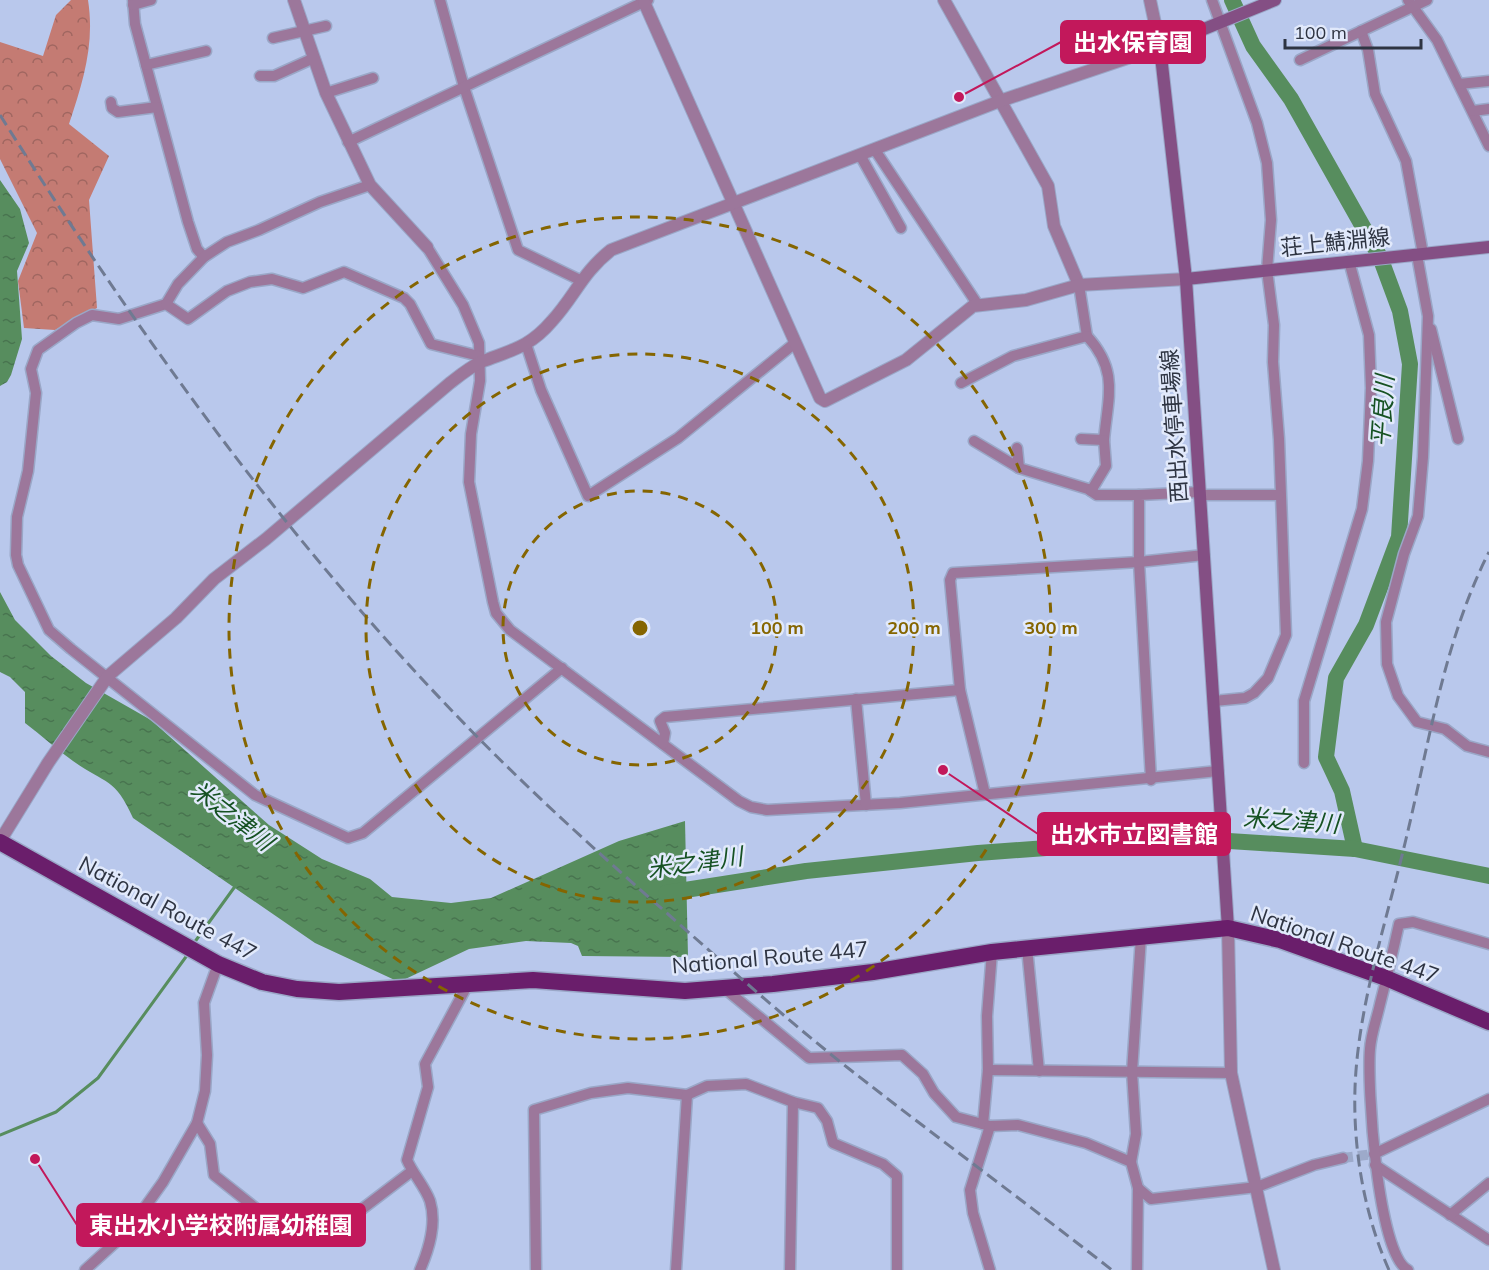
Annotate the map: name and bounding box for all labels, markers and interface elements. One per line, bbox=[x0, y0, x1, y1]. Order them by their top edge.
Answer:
scale bar bbox=[1285, 12, 1422, 50]
callout: 出水保育園 bbox=[1061, 21, 1205, 63]
text: 100 m bbox=[1294, 21, 1347, 44]
text: 出水保育園 bbox=[1073, 27, 1193, 57]
street label: 荘上鯖淵線 bbox=[1279, 222, 1391, 262]
street label: 西出水停車場線 bbox=[1155, 348, 1193, 504]
water label: 平良川 bbox=[1365, 371, 1400, 448]
text: 100 m bbox=[750, 616, 804, 639]
text: 200 m bbox=[887, 616, 941, 639]
text: 300 m bbox=[1024, 616, 1078, 639]
centre of rings bbox=[630, 618, 650, 638]
water label: 米之津川 bbox=[186, 774, 282, 858]
water label: 米之津川 bbox=[1242, 802, 1343, 839]
callout: 出水市立図書館 bbox=[1038, 813, 1230, 855]
text: 出水市立図書館 bbox=[1050, 819, 1218, 849]
water label: 米之津川 bbox=[645, 840, 747, 884]
street label: National Route 447 bbox=[74, 849, 262, 967]
street label: National Route 447 bbox=[1247, 899, 1443, 989]
street label: National Route 447 bbox=[670, 934, 870, 980]
callout: 東出水小学校附属幼稚園 bbox=[77, 1204, 365, 1246]
text: 東出水小学校附属幼稚園 bbox=[89, 1210, 353, 1240]

